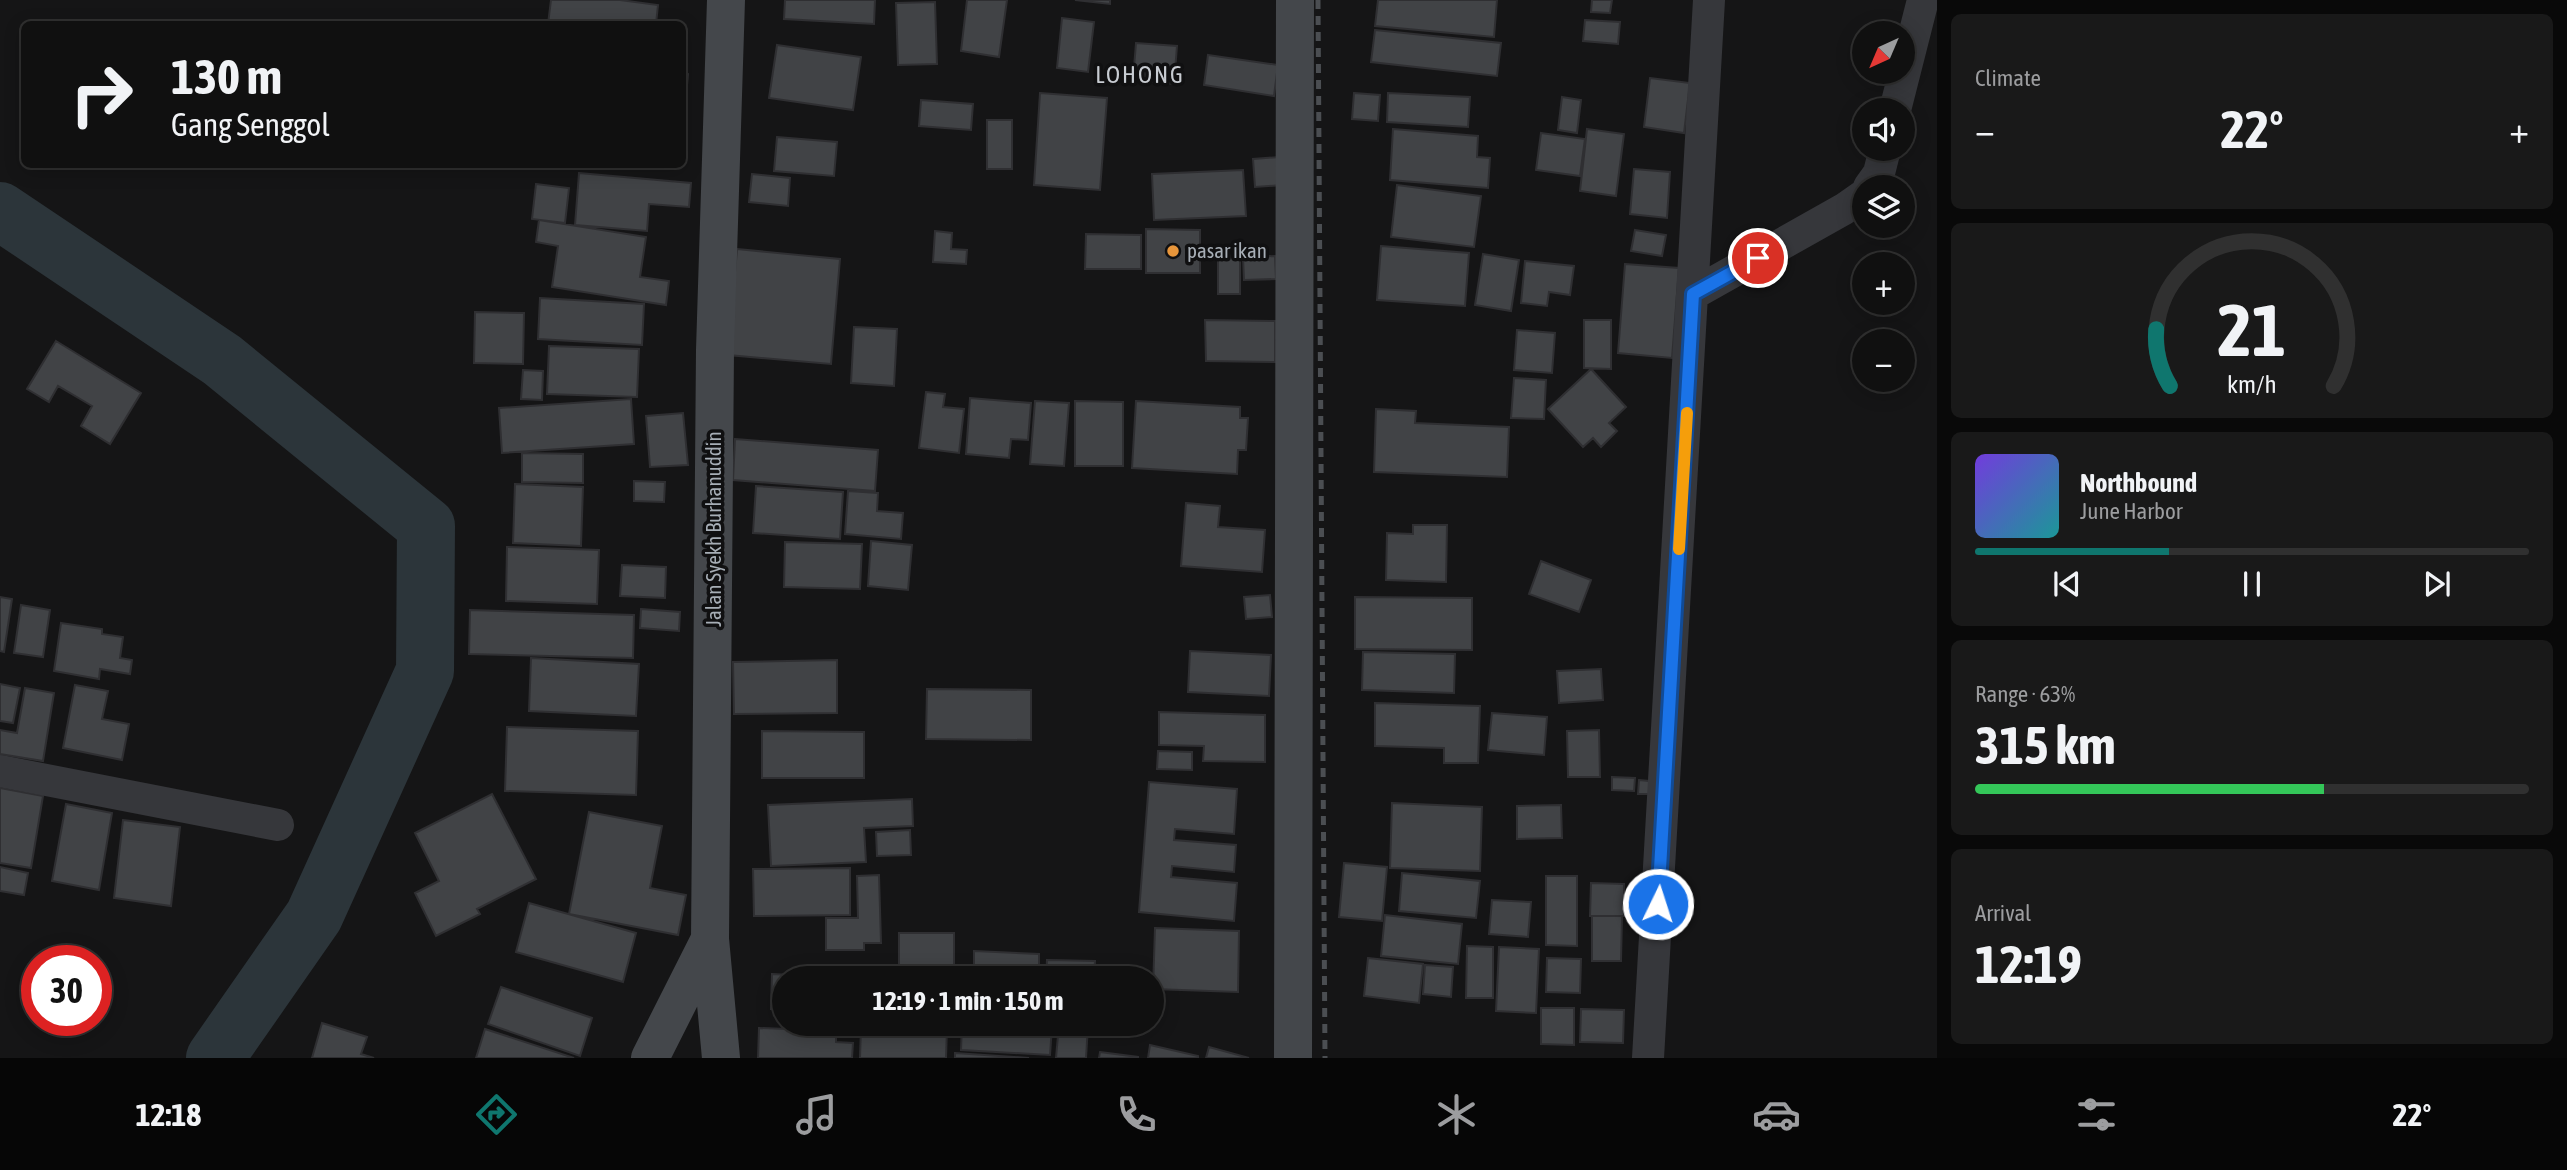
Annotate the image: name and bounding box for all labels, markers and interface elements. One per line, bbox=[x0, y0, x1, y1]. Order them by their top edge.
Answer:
north arrow bbox=[1852, 21, 1914, 84]
map controls bbox=[1852, 21, 1915, 392]
text: 130 m bbox=[171, 48, 282, 104]
icon: right bbox=[56, 49, 147, 140]
district label: LOHONG bbox=[1095, 61, 1185, 88]
text: Climate bbox=[1975, 65, 2041, 91]
button: sound bbox=[1852, 98, 1915, 161]
text: 22° bbox=[2220, 99, 2284, 159]
text: Gang Senggol bbox=[171, 106, 330, 143]
text: − bbox=[1975, 108, 1995, 151]
text: + bbox=[2509, 108, 2529, 151]
button: layers bbox=[1852, 175, 1915, 238]
pin bbox=[1728, 228, 1788, 288]
place label: pasar ikan bbox=[1187, 238, 1267, 262]
icon: arrive bbox=[1739, 239, 1777, 277]
marker: pasar ikan bbox=[1165, 243, 1181, 259]
button: + bbox=[1852, 252, 1915, 315]
text: 21 bbox=[2218, 289, 2286, 372]
button: − bbox=[1852, 329, 1915, 392]
text: km/h bbox=[2227, 370, 2277, 398]
street label: Jalan Syekh Burhanuddin bbox=[701, 431, 725, 627]
text: Northbound bbox=[2080, 468, 2197, 498]
text: June Harbor bbox=[2080, 498, 2183, 524]
icon: previous bbox=[2048, 565, 2086, 603]
icon: pause bbox=[2233, 565, 2271, 603]
icon: next bbox=[2418, 565, 2456, 603]
text: Range · 63% bbox=[1975, 681, 2075, 707]
text: 315 km bbox=[1975, 715, 2116, 775]
position arrow bbox=[1621, 867, 1695, 941]
text: Arrival bbox=[1975, 900, 2031, 926]
text: 12:19 bbox=[1975, 934, 2082, 994]
speed limit sign: 30 bbox=[21, 945, 112, 1036]
text: 12:19 · 1 min · 150 m bbox=[873, 986, 1063, 1016]
icon: directions bbox=[472, 1090, 521, 1139]
icon: music bbox=[792, 1090, 841, 1139]
icon: phone bbox=[1112, 1090, 1161, 1139]
icon: climate bbox=[1432, 1090, 1481, 1139]
icon: car bbox=[1752, 1090, 1801, 1139]
icon: filters bbox=[2072, 1090, 2121, 1139]
text: 12:18 bbox=[136, 1096, 201, 1133]
text: 22° bbox=[2392, 1096, 2431, 1133]

